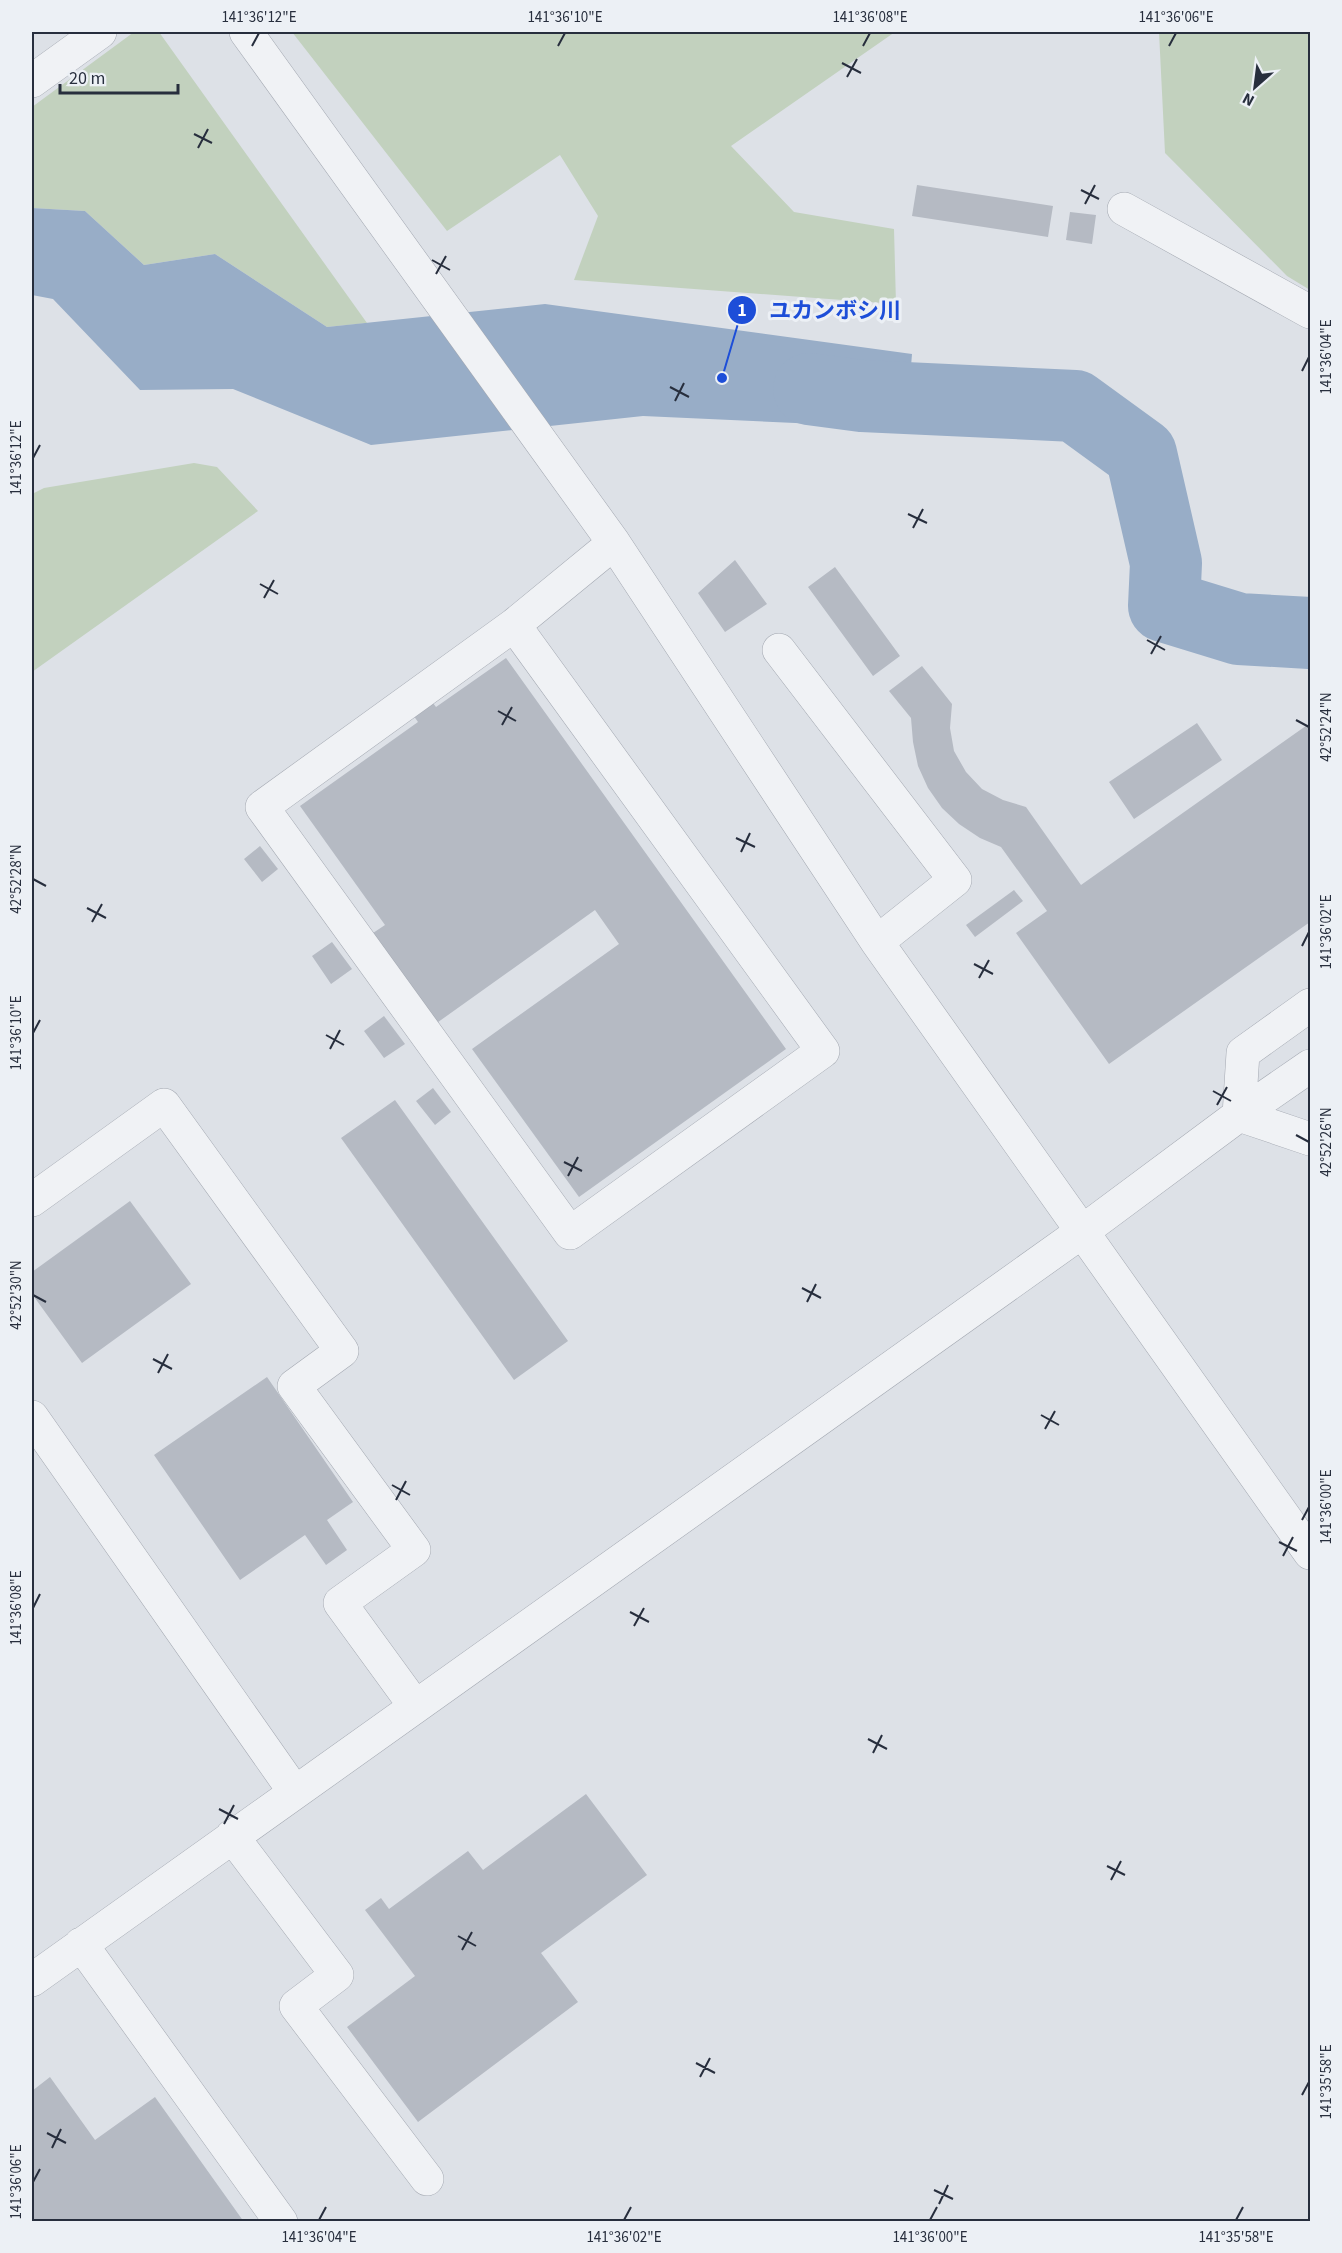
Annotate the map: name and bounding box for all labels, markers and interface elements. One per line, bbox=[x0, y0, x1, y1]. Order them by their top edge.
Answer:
text: 141°36'12"E bbox=[221, 7, 297, 28]
text: 141°36'10"E bbox=[527, 7, 603, 28]
text: 141°36'08"E bbox=[832, 7, 908, 28]
text: 141°36'06"E bbox=[1138, 7, 1214, 28]
scale bar bbox=[60, 57, 178, 95]
north arrow bbox=[1225, 57, 1285, 117]
text: 20 m bbox=[69, 66, 105, 91]
text: N bbox=[1239, 87, 1258, 112]
callout: ユカンボシ川 bbox=[727, 290, 913, 330]
text: ユカンボシ川 bbox=[769, 295, 901, 327]
text: 1 bbox=[737, 298, 747, 323]
text: 141°36'04"E bbox=[1316, 319, 1337, 395]
text: 141°36'12"E bbox=[6, 420, 27, 496]
text: 42°52'24"N bbox=[1316, 692, 1337, 762]
text: 42°52'28"N bbox=[6, 844, 27, 914]
text: 141°36'02"E bbox=[1316, 894, 1337, 970]
text: 141°36'10"E bbox=[6, 995, 27, 1071]
text: 42°52'26"N bbox=[1316, 1107, 1337, 1177]
text: 42°52'30"N bbox=[6, 1260, 27, 1330]
text: 141°36'00"E bbox=[1316, 1469, 1337, 1545]
text: 141°36'08"E bbox=[6, 1570, 27, 1646]
text: 141°35'58"E bbox=[1316, 2044, 1337, 2120]
text: 141°36'06"E bbox=[6, 2144, 27, 2220]
text: 141°36'04"E bbox=[281, 2227, 357, 2248]
text: 141°36'02"E bbox=[586, 2227, 662, 2248]
text: 141°36'00"E bbox=[892, 2227, 968, 2248]
text: 141°35'58"E bbox=[1198, 2227, 1274, 2248]

